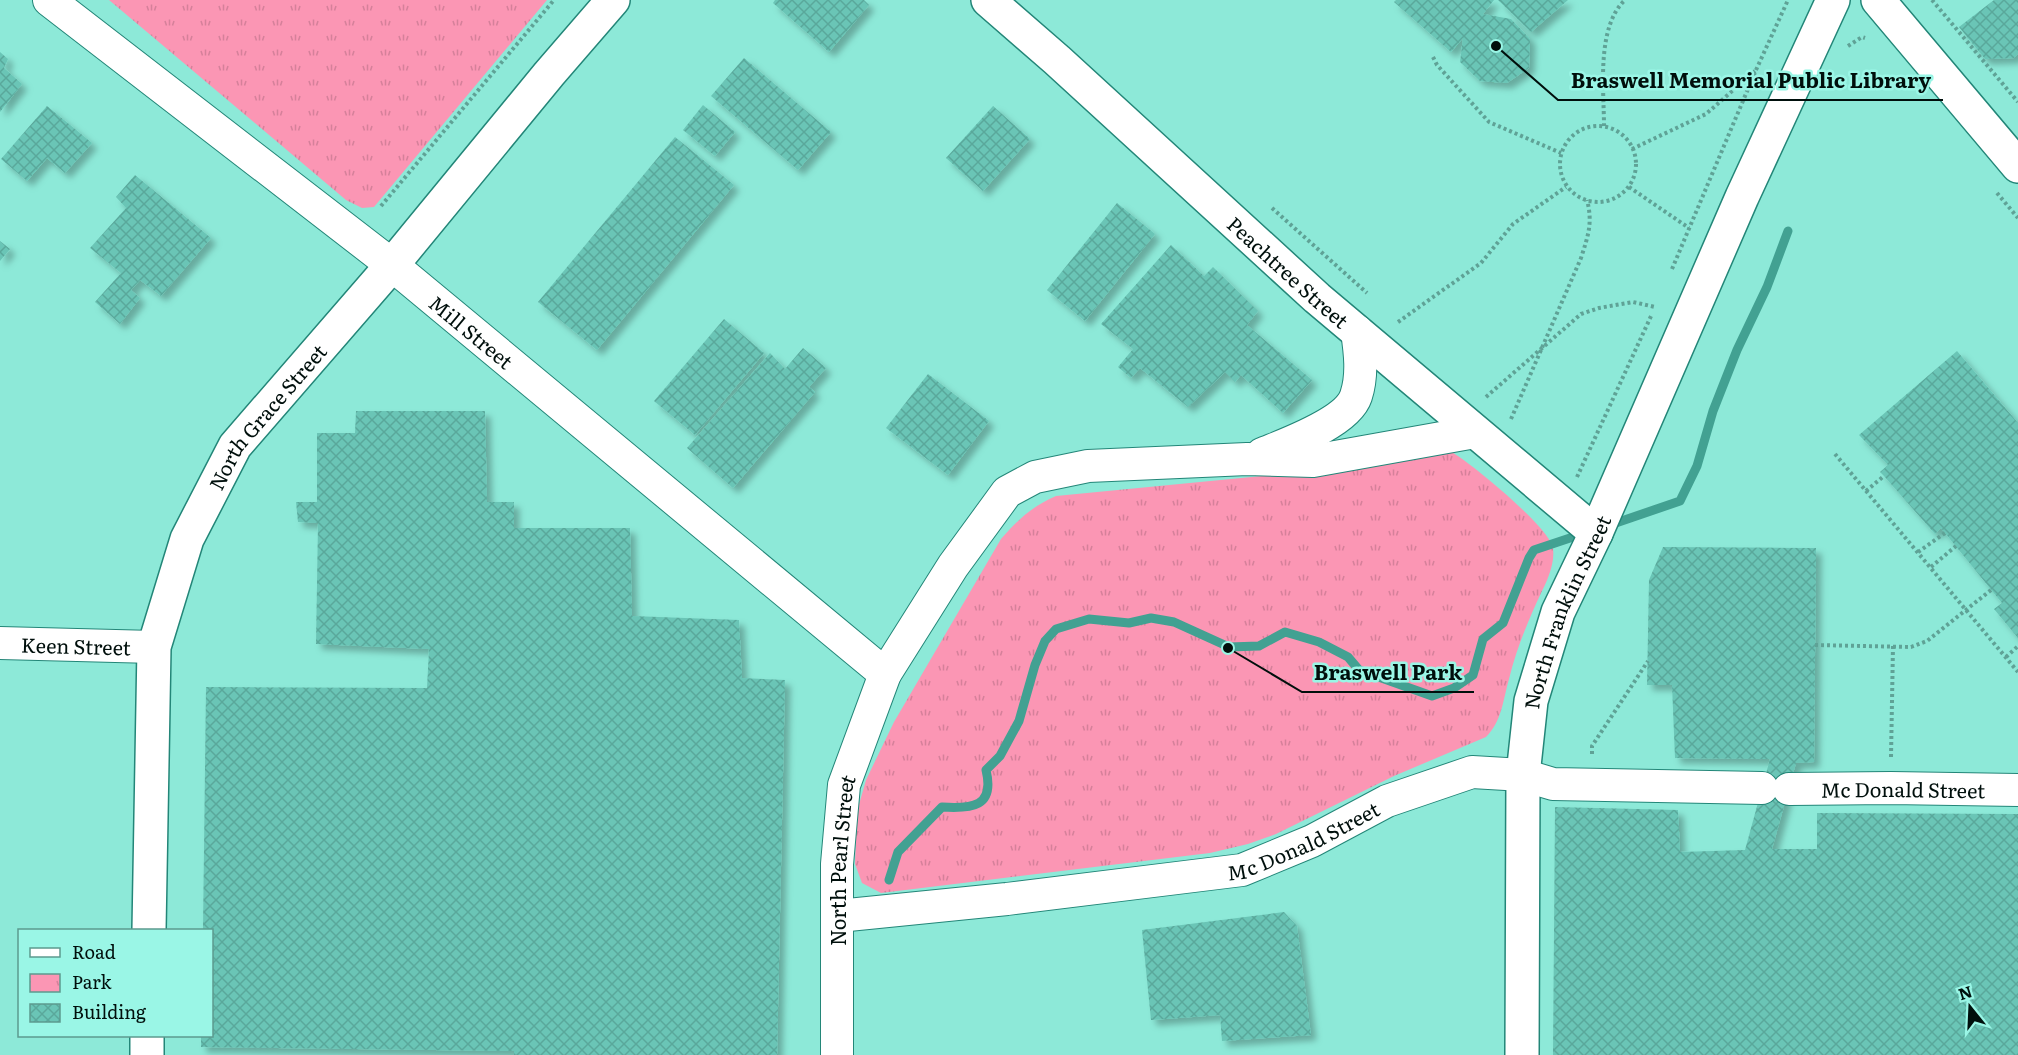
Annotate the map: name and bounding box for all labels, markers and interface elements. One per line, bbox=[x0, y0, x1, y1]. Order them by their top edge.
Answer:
callout: Braswell Memorial Public Library bbox=[1558, 61, 1943, 100]
text: Braswell Memorial Public Library bbox=[1571, 63, 1931, 94]
street label: Peachtree Street bbox=[1221, 208, 1356, 334]
street label: Mill Street bbox=[423, 287, 520, 375]
street label: North Grace Street bbox=[200, 337, 333, 495]
street label: North Franklin Street bbox=[1515, 510, 1617, 711]
street label: Keen Street bbox=[21, 629, 131, 661]
callout: Braswell Park bbox=[1302, 653, 1474, 692]
text: Braswell Park bbox=[1314, 655, 1463, 686]
street label: North Pearl Street bbox=[822, 770, 862, 946]
street label: Mc Donald Street bbox=[1821, 773, 1986, 804]
street label: Mc Donald Street bbox=[1225, 793, 1384, 887]
legend bbox=[18, 929, 213, 1037]
text: Road bbox=[72, 938, 116, 965]
text: Park bbox=[72, 968, 113, 995]
north arrow bbox=[1940, 977, 2000, 1037]
text: N bbox=[1955, 978, 1975, 1005]
text: Building bbox=[72, 998, 147, 1025]

